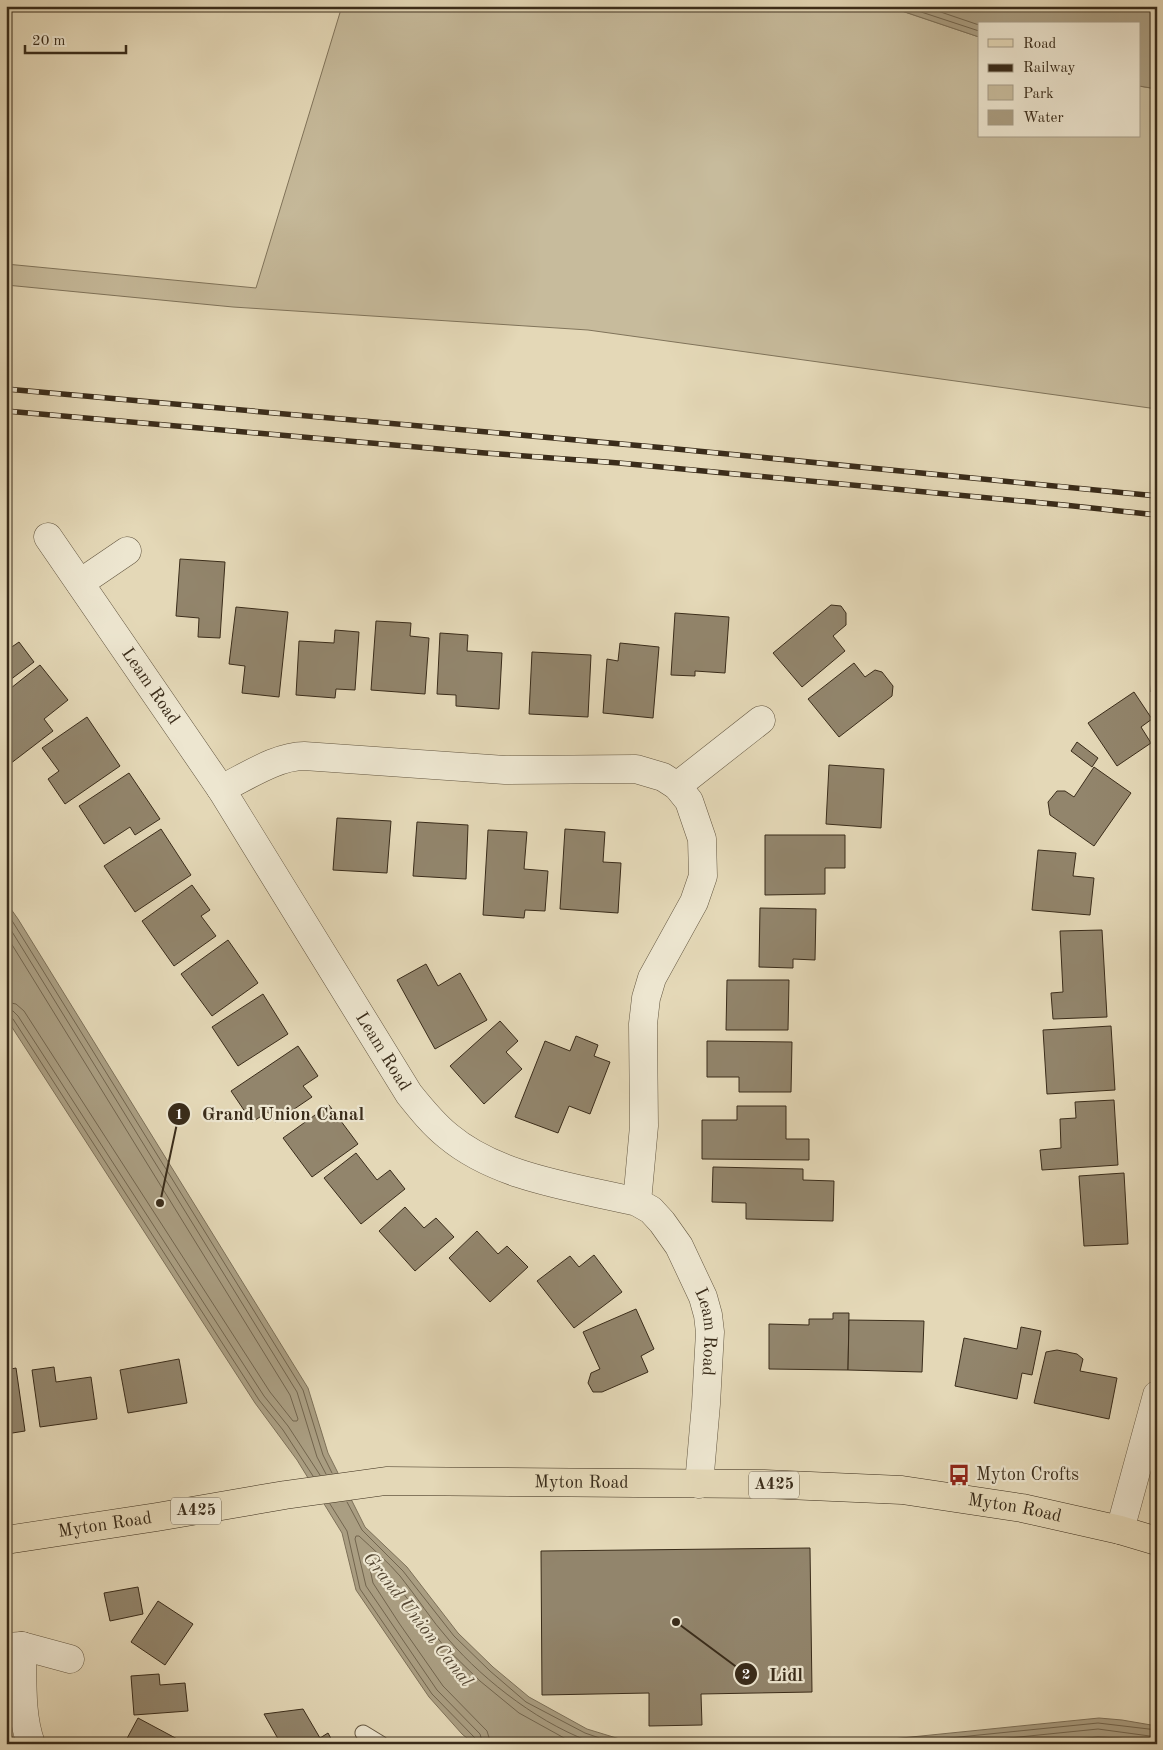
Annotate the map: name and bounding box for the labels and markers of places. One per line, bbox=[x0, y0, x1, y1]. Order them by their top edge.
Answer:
callout: Grand Union Canal bbox=[167, 1097, 374, 1131]
bus stop icon: Myton Crofts bbox=[946, 1462, 972, 1488]
place label: Myton Crofts bbox=[976, 1466, 1079, 1484]
callout: Lidl bbox=[733, 1657, 813, 1691]

